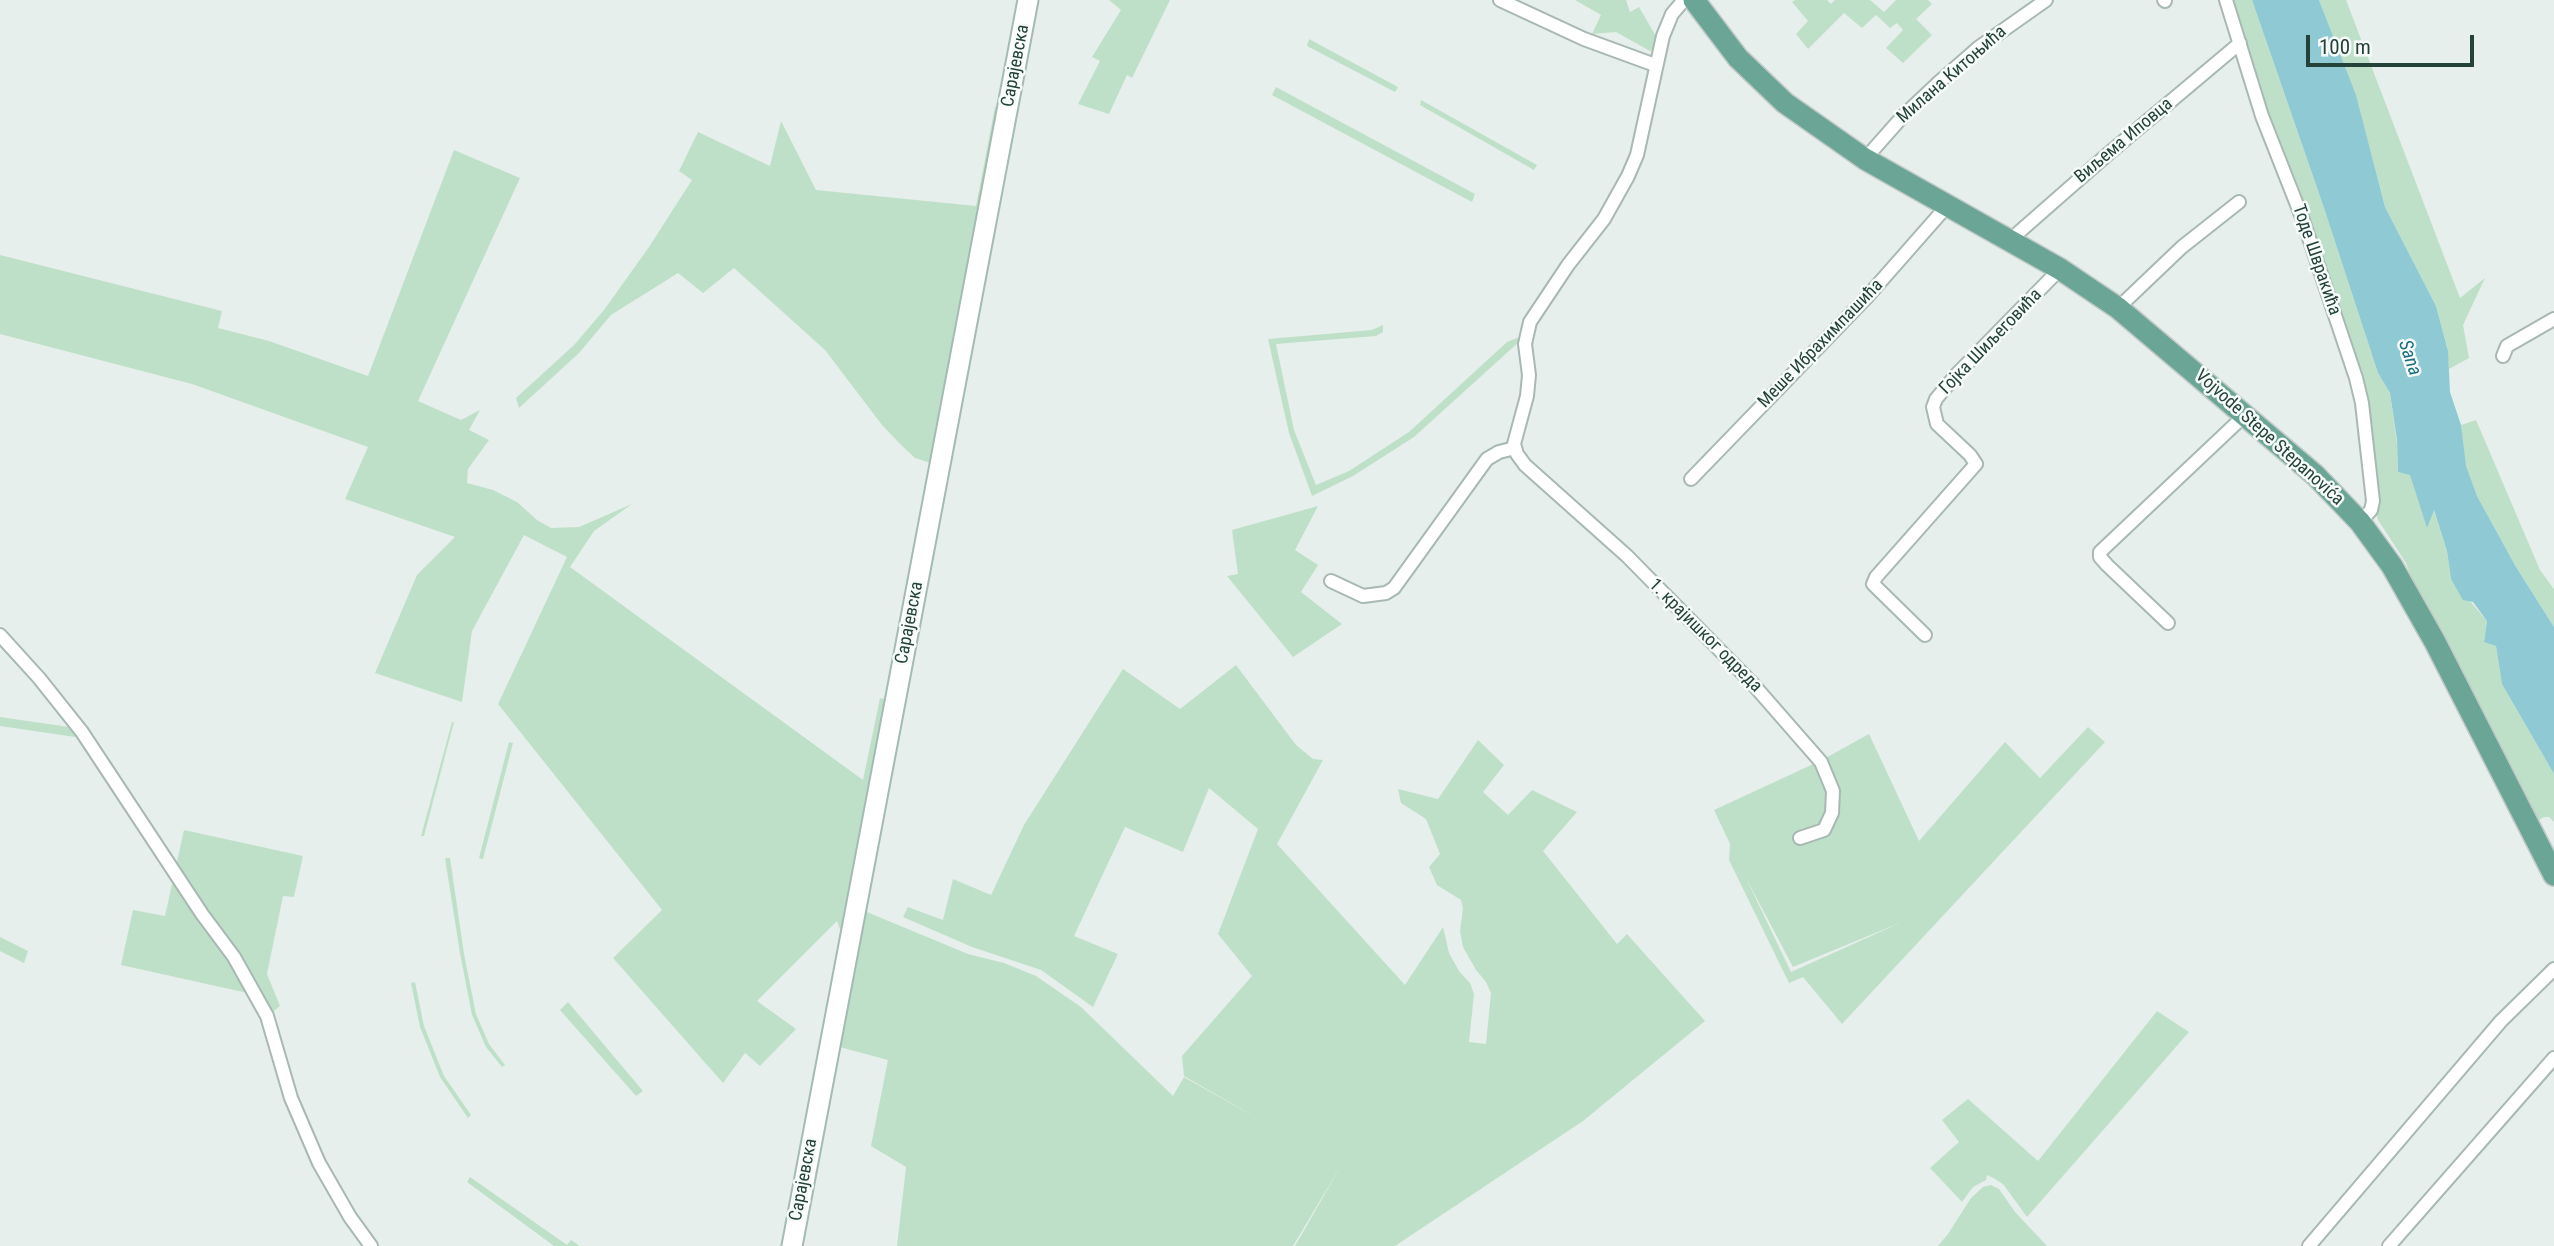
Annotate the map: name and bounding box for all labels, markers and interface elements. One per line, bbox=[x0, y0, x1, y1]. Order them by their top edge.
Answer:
scale bar bbox=[2309, 21, 2477, 65]
street label: Милана Китоњића bbox=[1893, 22, 2011, 128]
street label: Сарајевска bbox=[997, 23, 1035, 109]
text: 100 m bbox=[2319, 35, 2371, 59]
street label: Виљема Иповца bbox=[2071, 94, 2177, 188]
street label: Тоде Швракића bbox=[2287, 202, 2345, 318]
street label: Меше Ибрахимпашића bbox=[1754, 275, 1888, 413]
street label: Гојка Шиљеговића bbox=[1935, 285, 2047, 399]
water label: Sana bbox=[2392, 337, 2426, 379]
street label: Vojvode Stepe Stepanovića bbox=[2190, 366, 2348, 510]
street label: 1. крајишког одреда bbox=[1644, 575, 1766, 697]
street label: Сарајевска bbox=[891, 580, 929, 666]
street label: Сарајевска bbox=[785, 1137, 823, 1223]

